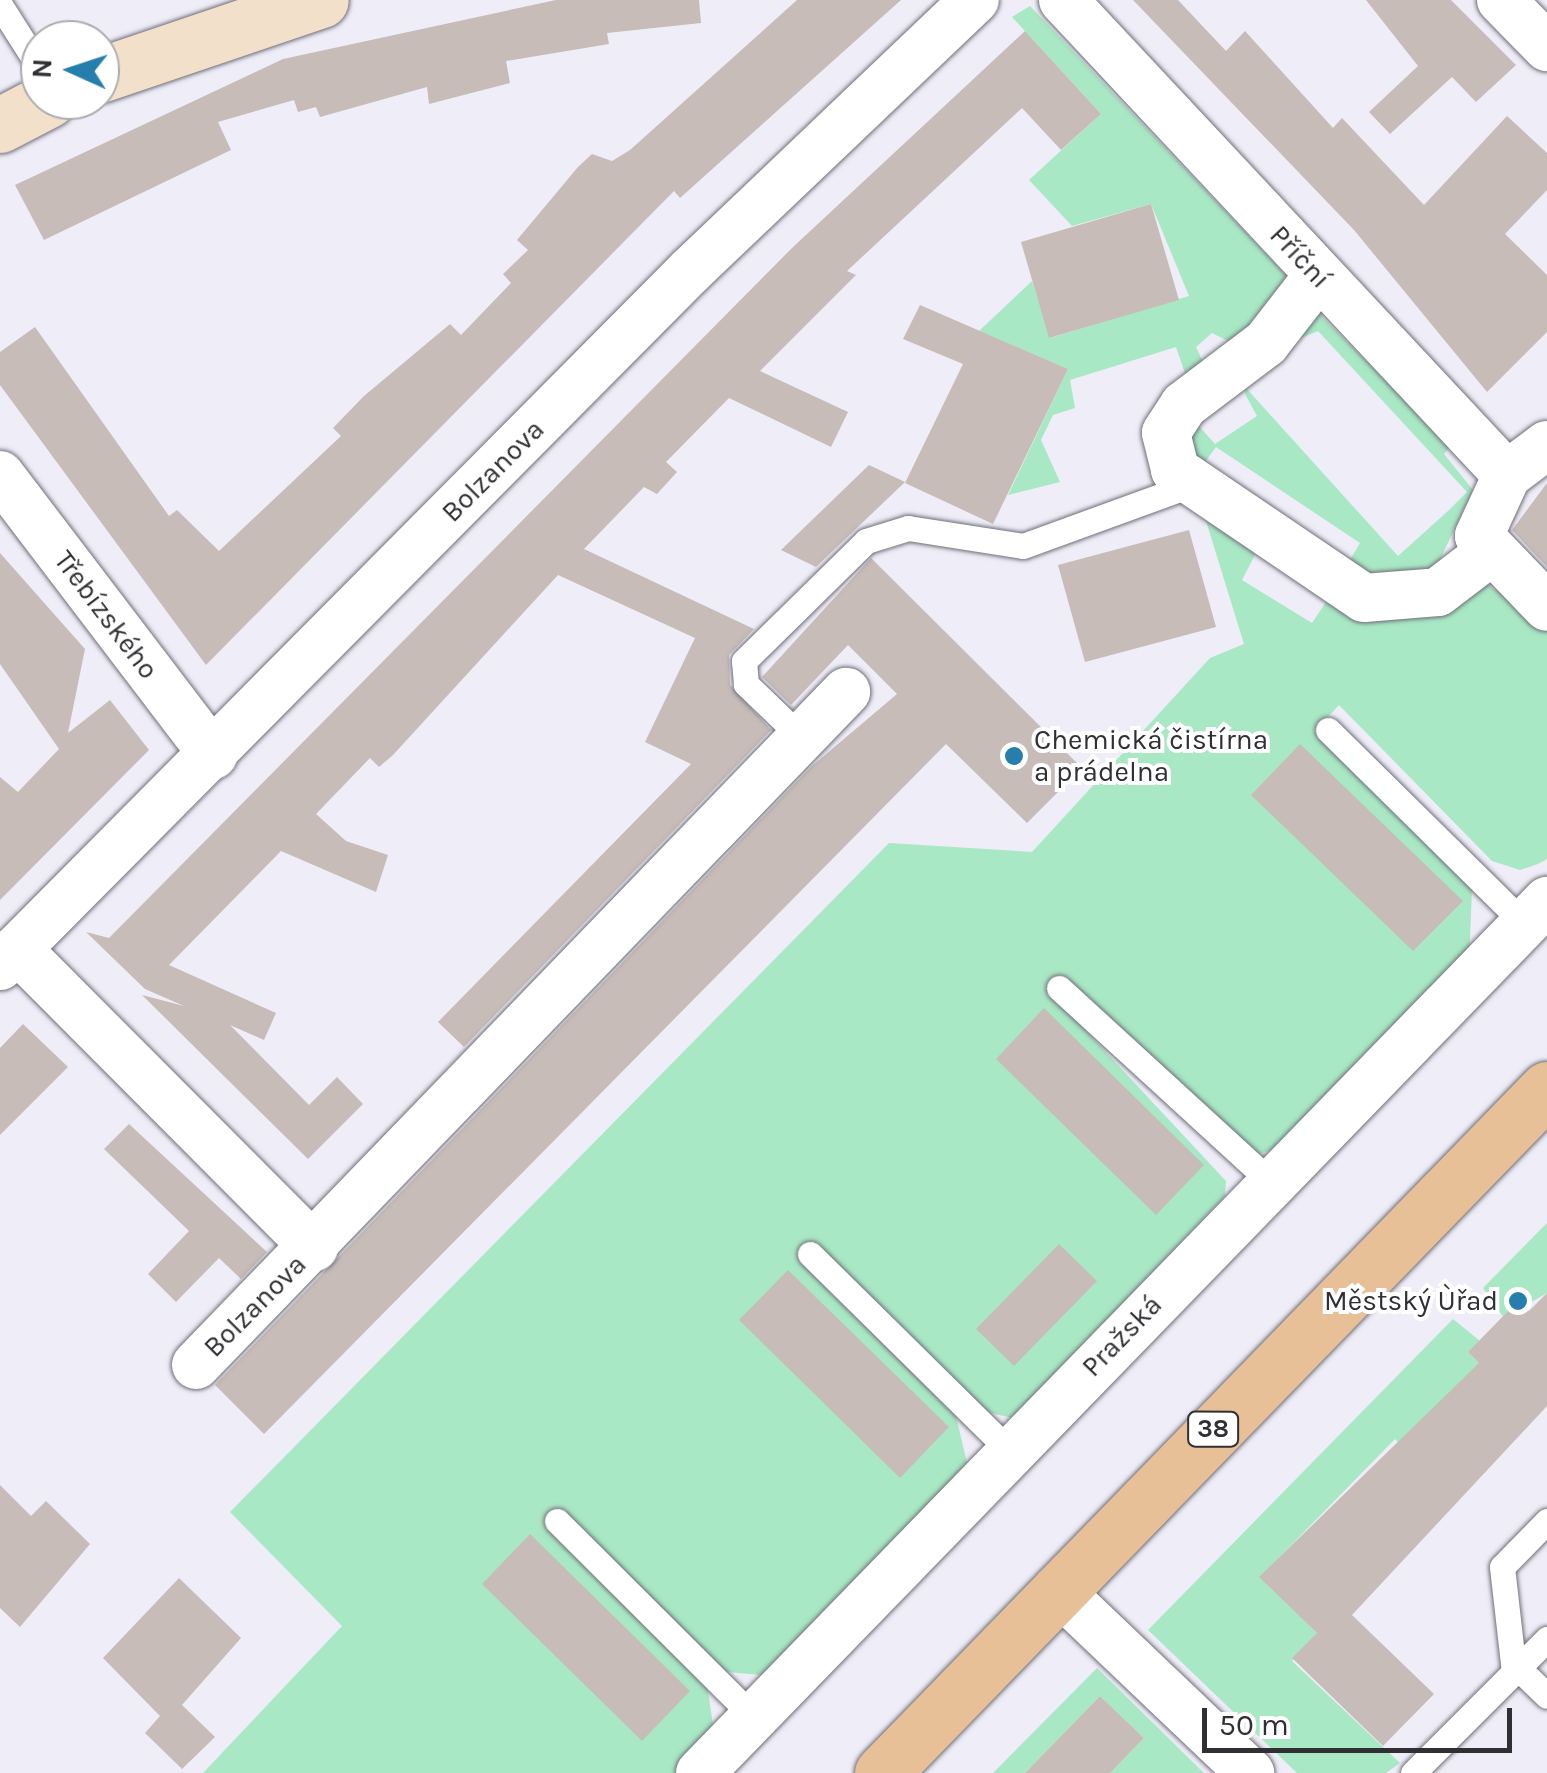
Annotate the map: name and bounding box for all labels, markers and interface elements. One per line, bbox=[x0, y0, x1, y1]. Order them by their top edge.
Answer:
north arrow bbox=[20, 20, 120, 120]
text: N bbox=[25, 58, 59, 79]
street label: Příční bbox=[1263, 219, 1337, 295]
street label: Bolzanova bbox=[435, 413, 551, 529]
street label: Třebízského bbox=[47, 544, 165, 686]
place label: Chemická čistírna a prádelna bbox=[1034, 723, 1268, 789]
marker: Chemická čistírna a prádelna bbox=[1003, 745, 1025, 767]
street label: Bolzanova bbox=[197, 1248, 313, 1364]
place label: Městský Ùřad bbox=[1324, 1284, 1498, 1318]
street label: Pražská bbox=[1075, 1288, 1169, 1384]
marker: Městský Ùřad bbox=[1507, 1290, 1529, 1312]
road number: 38 bbox=[1186, 1409, 1240, 1449]
scale bar bbox=[1207, 1688, 1517, 1750]
text: 50 m bbox=[1219, 1707, 1289, 1743]

